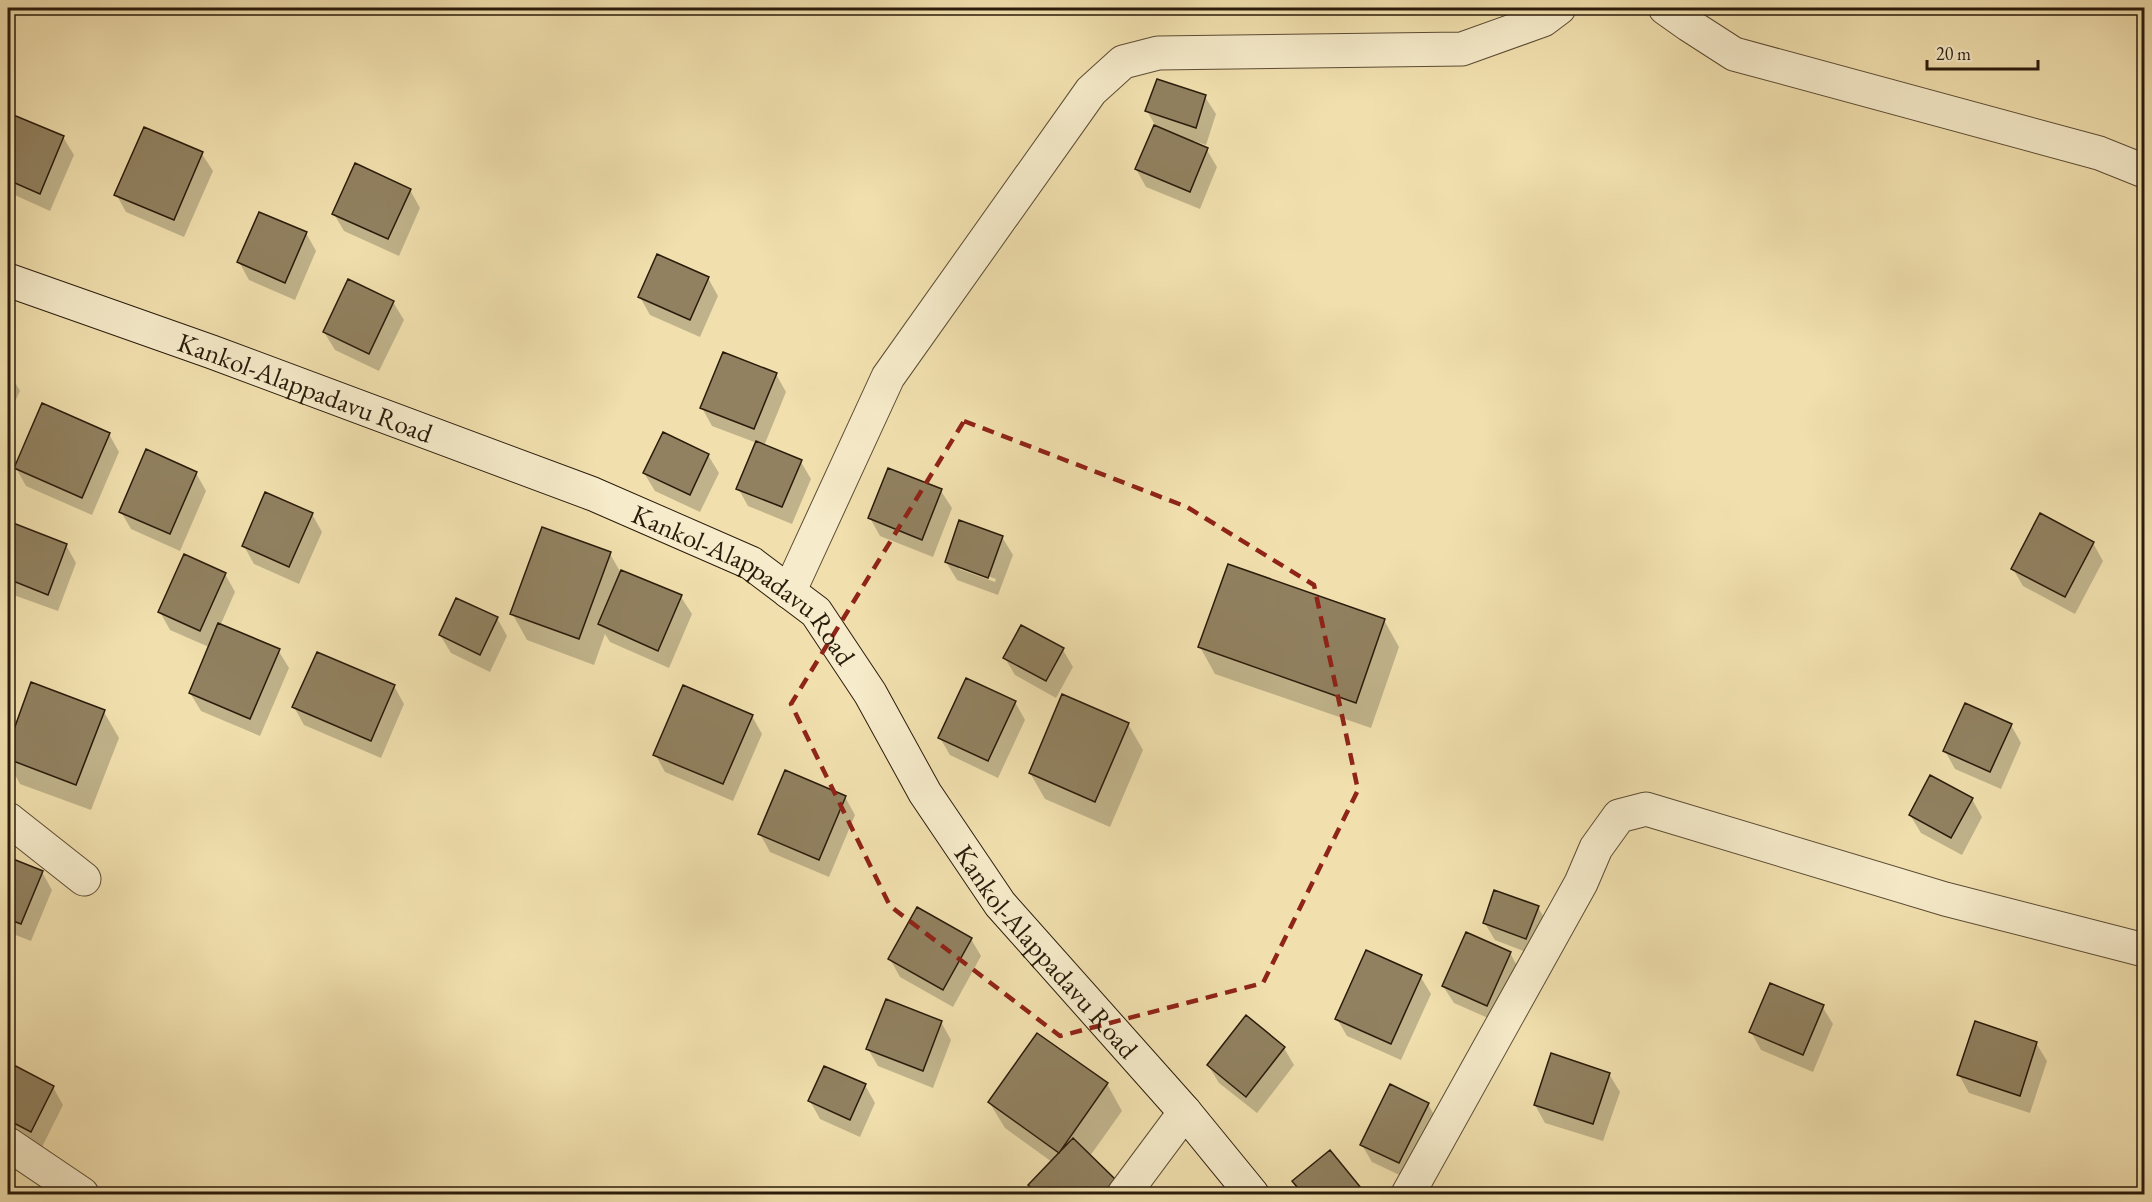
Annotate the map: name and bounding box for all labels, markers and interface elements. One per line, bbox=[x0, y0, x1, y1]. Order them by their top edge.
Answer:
scale bar bbox=[1927, 33, 2038, 71]
text: 20 m bbox=[1936, 42, 1971, 65]
street label: Kankol-Alappadavu Road bbox=[173, 324, 438, 450]
street label: Kankol-Alappadavu Road bbox=[627, 496, 864, 672]
street label: Kankol-Alappadavu Road bbox=[947, 837, 1146, 1066]

